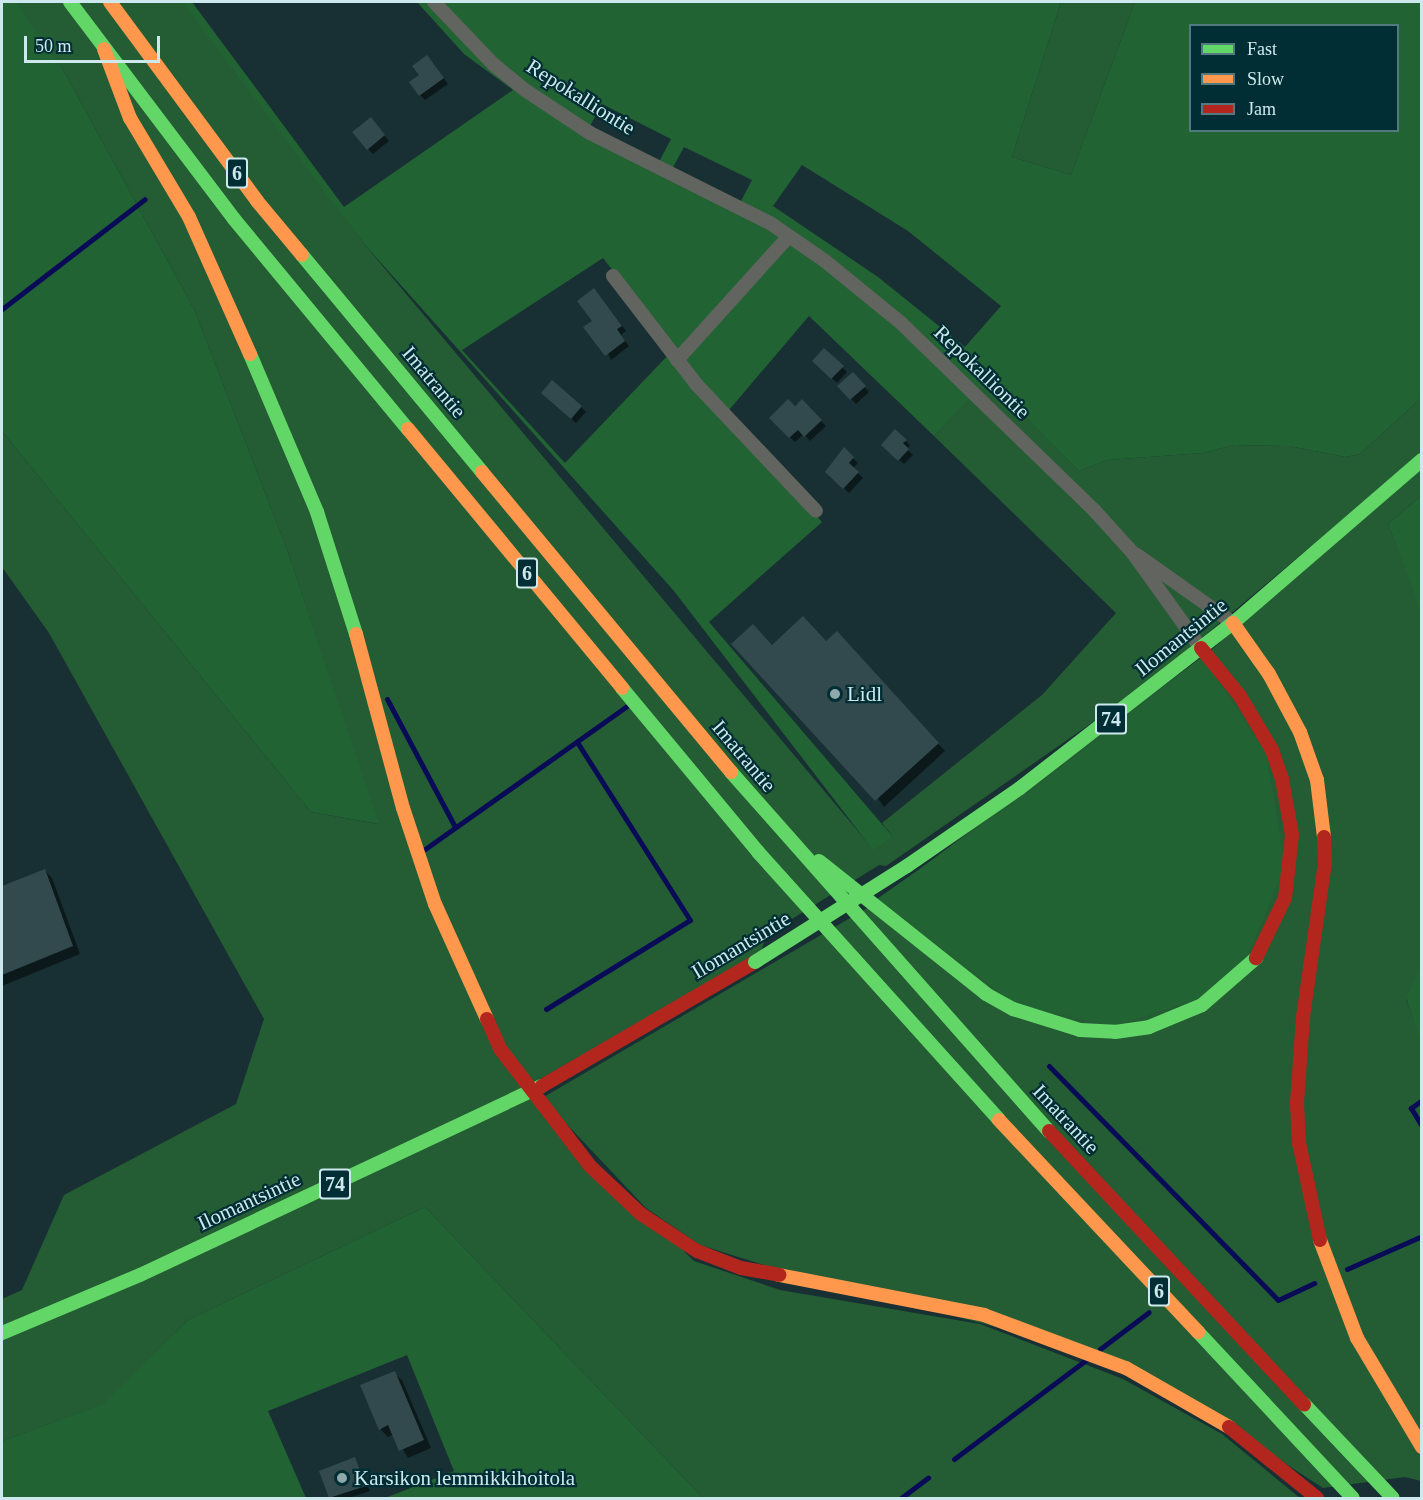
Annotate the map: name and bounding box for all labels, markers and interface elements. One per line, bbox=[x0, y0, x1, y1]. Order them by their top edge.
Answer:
scale bar bbox=[27, 24, 164, 62]
legend bbox=[1189, 24, 1399, 132]
text: 50 m bbox=[35, 36, 72, 56]
text: Fast bbox=[1247, 39, 1277, 59]
street label: Repokalliontie bbox=[522, 54, 640, 140]
text: Slow bbox=[1247, 69, 1284, 89]
text: Jam bbox=[1247, 99, 1276, 119]
road number: 6 bbox=[225, 156, 249, 190]
street label: Repokalliontie bbox=[929, 320, 1035, 424]
street label: Imatrantie bbox=[397, 341, 471, 423]
road number: 6 bbox=[515, 556, 539, 590]
street label: Ilomantsintie bbox=[1130, 592, 1232, 682]
place label: Lidl bbox=[847, 681, 882, 707]
marker: Lidl bbox=[828, 687, 842, 701]
road number: 74 bbox=[1094, 702, 1128, 736]
street label: Imatrantie bbox=[707, 715, 781, 797]
street label: Ilomantsintie bbox=[687, 906, 795, 984]
street label: Imatrantie bbox=[1027, 1079, 1105, 1159]
street label: Ilomantsintie bbox=[193, 1166, 305, 1236]
road number: 74 bbox=[318, 1167, 352, 1201]
road number: 6 bbox=[1147, 1274, 1171, 1308]
place label: Karsikon lemmikkihoitola bbox=[354, 1465, 575, 1491]
marker: Karsikon lemmikkihoitola bbox=[335, 1471, 349, 1485]

